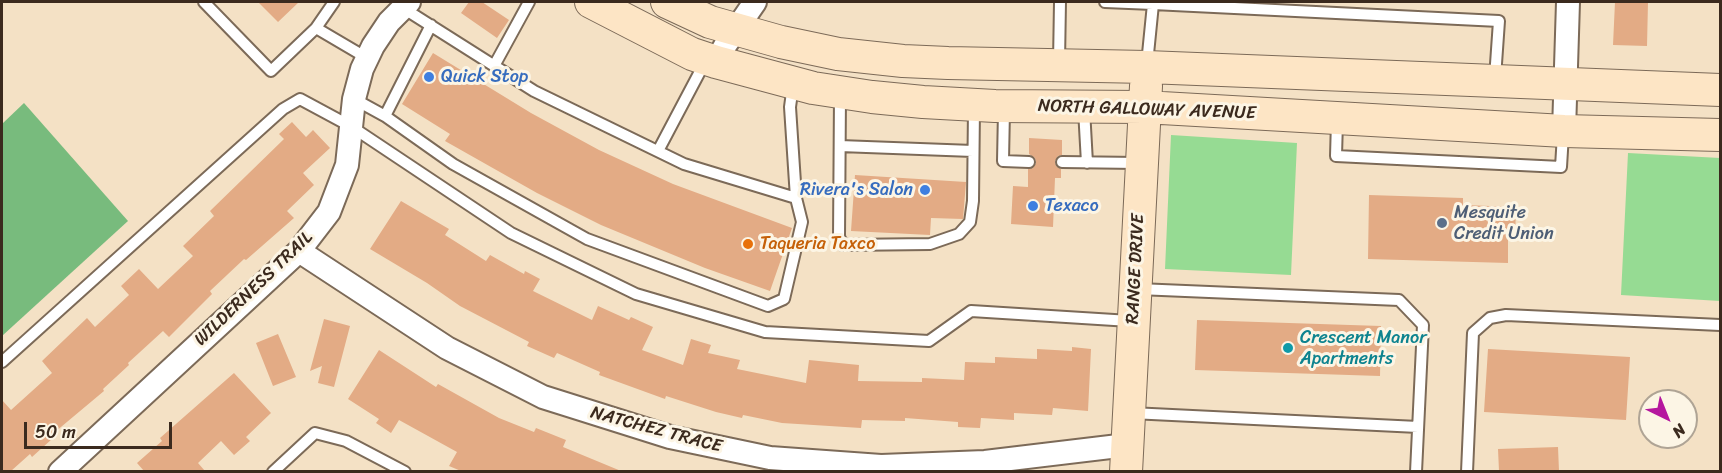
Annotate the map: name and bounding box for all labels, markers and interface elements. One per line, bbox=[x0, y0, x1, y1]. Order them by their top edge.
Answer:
place label: Quick Stop bbox=[441, 66, 528, 88]
marker: Quick Stop bbox=[422, 70, 436, 84]
street label: NORTH GALLOWAY AVENUE bbox=[1038, 95, 1256, 125]
place label: Rivera's Salon bbox=[800, 179, 913, 201]
marker: Rivera's Salon bbox=[918, 183, 932, 197]
place label: Texaco bbox=[1045, 195, 1099, 217]
marker: Texaco bbox=[1026, 199, 1040, 213]
place label: Mesquite Credit Union bbox=[1454, 202, 1554, 244]
street label: RANGE DRIVE bbox=[1122, 213, 1150, 325]
marker: Mesquite Credit Union bbox=[1435, 216, 1449, 230]
street label: WILDERNESS TRAIL bbox=[190, 227, 318, 351]
place label: Taqueria Taxco bbox=[760, 233, 875, 255]
marker: Taqueria Taxco bbox=[741, 237, 755, 251]
place label: Crescent Manor Apartments bbox=[1300, 327, 1427, 370]
marker: Crescent Manor Apartments bbox=[1281, 341, 1295, 355]
north arrow bbox=[1638, 389, 1698, 449]
street label: NATCHEZ TRACE bbox=[588, 402, 724, 458]
scale bar bbox=[27, 410, 176, 448]
text: 50 m bbox=[35, 416, 76, 448]
text: N bbox=[1665, 417, 1693, 445]

